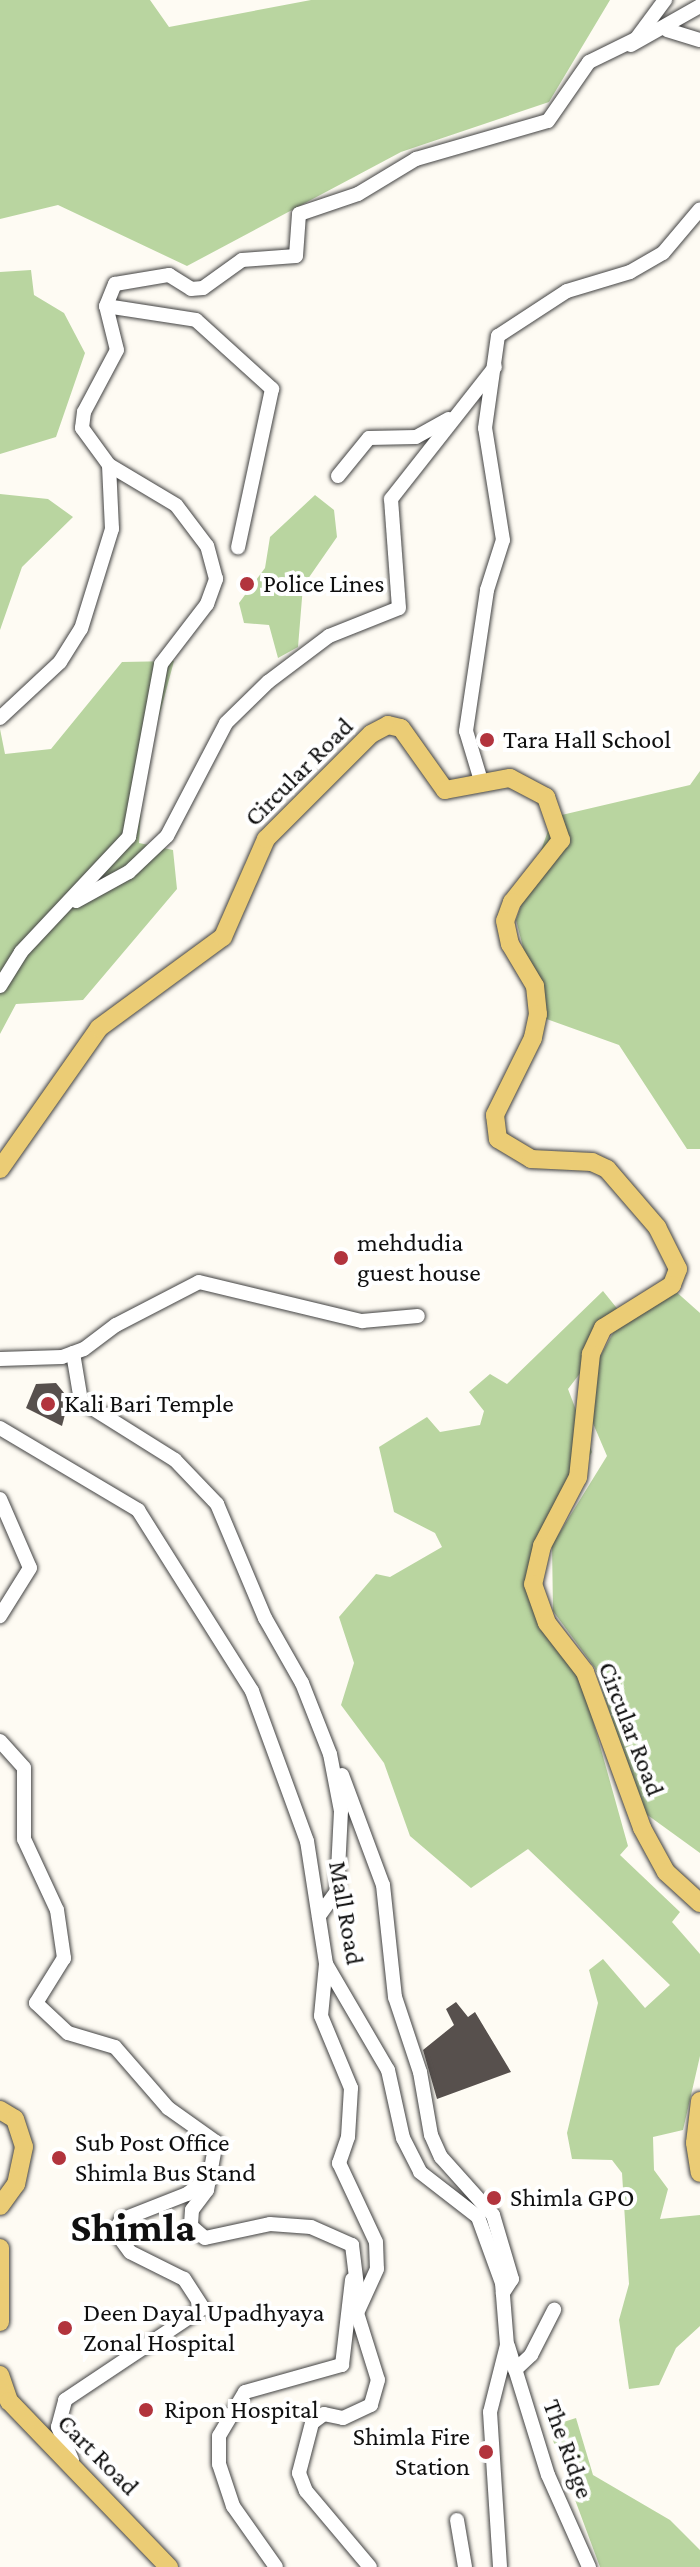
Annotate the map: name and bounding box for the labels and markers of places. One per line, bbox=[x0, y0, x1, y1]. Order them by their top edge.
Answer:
place label: Police Lines bbox=[263, 568, 384, 600]
marker: Police Lines bbox=[238, 575, 256, 593]
place label: Tara Hall School bbox=[503, 724, 671, 756]
marker: Tara Hall School bbox=[478, 731, 496, 749]
place label: mehdudia guest house bbox=[357, 1227, 481, 1288]
marker: mehdudia guest house bbox=[332, 1249, 350, 1267]
place label: Kali Bari Temple bbox=[64, 1388, 234, 1420]
marker: Kali Bari Temple bbox=[39, 1395, 57, 1413]
place label: Sub Post Office Shimla Bus Stand bbox=[75, 2127, 256, 2188]
marker: Sub Post Office Shimla Bus Stand bbox=[50, 2149, 68, 2167]
place label: Shimla GPO bbox=[510, 2182, 634, 2214]
marker: Shimla GPO bbox=[485, 2189, 503, 2207]
place label: Deen Dayal Upadhyaya Zonal Hospital bbox=[83, 2297, 324, 2358]
marker: Deen Dayal Upadhyaya Zonal Hospital bbox=[54, 2317, 76, 2339]
place label: Ripon Hospital bbox=[164, 2394, 319, 2426]
marker: Ripon Hospital bbox=[135, 2399, 157, 2421]
place label: Shimla Fire Station bbox=[353, 2421, 470, 2482]
marker: Shimla Fire Station bbox=[477, 2443, 495, 2461]

